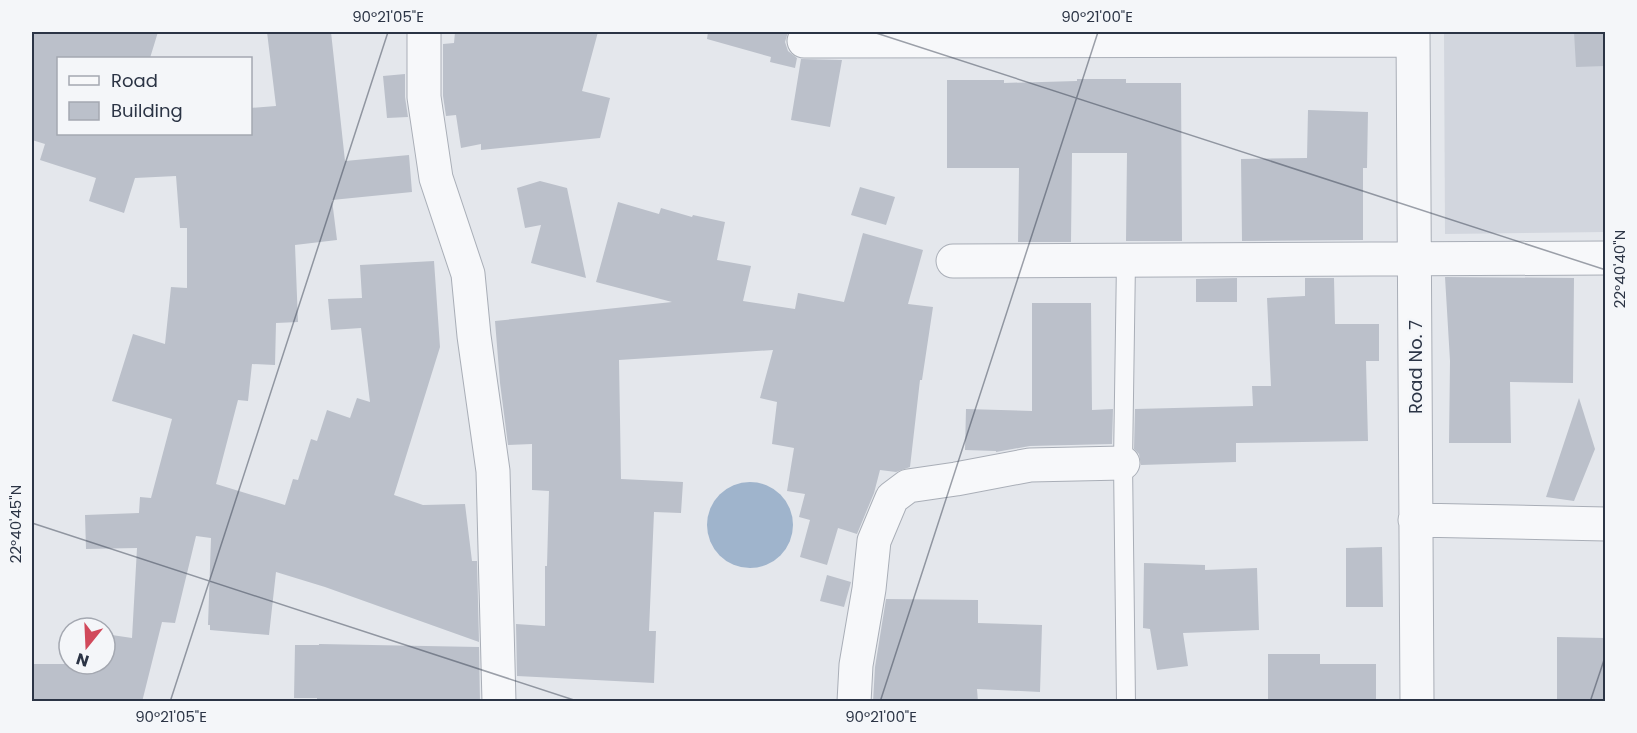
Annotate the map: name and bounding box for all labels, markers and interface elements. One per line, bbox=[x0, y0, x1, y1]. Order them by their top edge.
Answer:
text: 90°21'05"E bbox=[352, 6, 424, 27]
text: 90°21'00"E bbox=[1061, 6, 1133, 27]
legend bbox=[57, 57, 252, 135]
text: Road bbox=[111, 68, 158, 93]
text: Building bbox=[111, 98, 183, 123]
text: 22°40'40"N bbox=[1609, 230, 1630, 308]
street label: Road No. 7 bbox=[1403, 320, 1428, 414]
text: 22°40'45"N bbox=[5, 485, 26, 563]
north arrow bbox=[57, 616, 117, 676]
text: N bbox=[73, 647, 92, 673]
text: 90°21'05"E bbox=[135, 706, 207, 727]
text: 90°21'00"E bbox=[845, 706, 917, 727]

